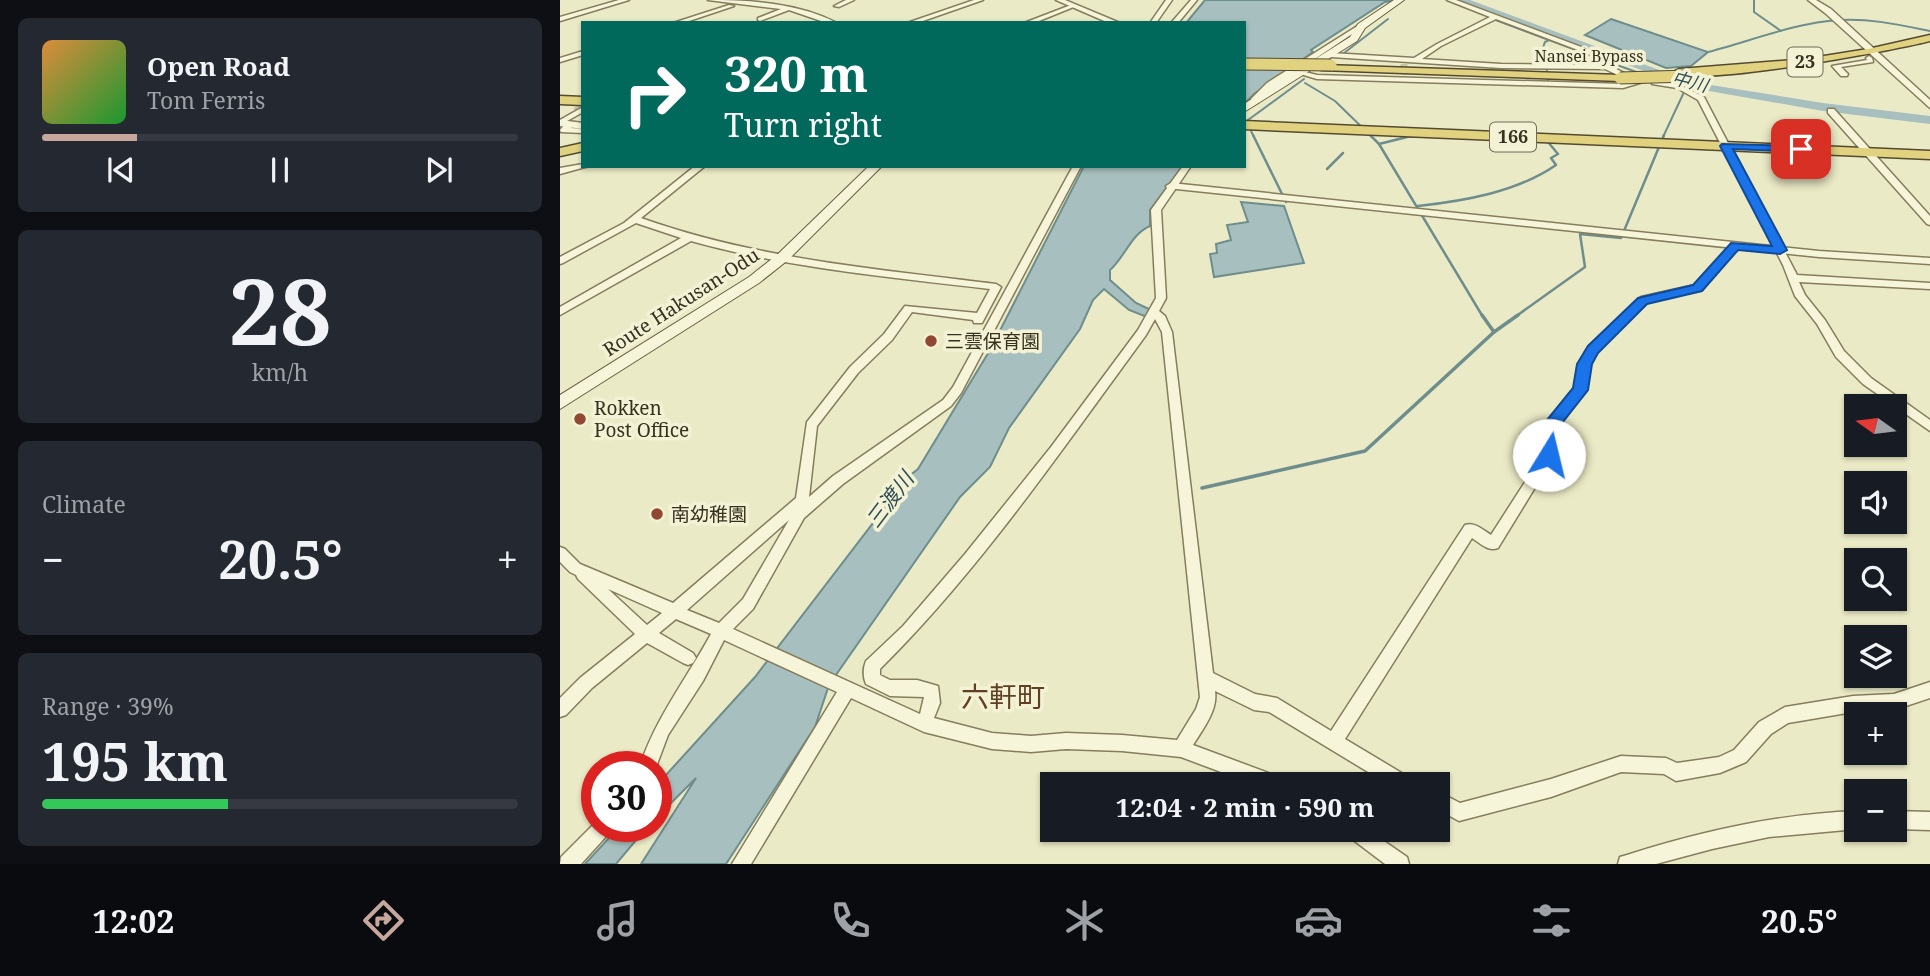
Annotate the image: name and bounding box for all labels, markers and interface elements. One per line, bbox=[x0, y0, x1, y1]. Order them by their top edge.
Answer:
text: 320 m bbox=[724, 40, 868, 106]
street label: Nansei Bypass bbox=[1534, 45, 1644, 67]
text: Open Road bbox=[147, 48, 290, 84]
road number: 23 bbox=[1788, 48, 1822, 76]
icon: right bbox=[609, 49, 700, 140]
water label: 中川 bbox=[1670, 65, 1713, 98]
text: Tom Ferris bbox=[147, 84, 265, 116]
text: Turn right bbox=[724, 103, 882, 146]
pin bbox=[1771, 119, 1831, 179]
road number: 166 bbox=[1490, 122, 1536, 152]
icon: arrive bbox=[1782, 130, 1820, 168]
icon: previous bbox=[102, 151, 140, 189]
icon: pause bbox=[261, 151, 299, 189]
icon: next bbox=[420, 151, 458, 189]
street label: Route Hakusan-Odu bbox=[598, 242, 764, 362]
text: 28 bbox=[229, 248, 331, 372]
place label: 三雲保育園 bbox=[945, 328, 1040, 354]
marker: 三雲保育園 bbox=[923, 333, 939, 349]
text: km/h bbox=[252, 356, 308, 388]
north arrow bbox=[1844, 394, 1908, 457]
map controls bbox=[1844, 394, 1907, 842]
place label: Rokken Post Office bbox=[594, 395, 689, 443]
marker: Rokken Post Office bbox=[572, 411, 588, 427]
position arrow bbox=[1512, 418, 1586, 492]
water label: 三渡川 bbox=[859, 464, 921, 533]
button: sound bbox=[1844, 471, 1907, 534]
text: Climate bbox=[42, 488, 126, 520]
place label: 南幼稚園 bbox=[671, 501, 747, 527]
marker: 南幼稚園 bbox=[649, 506, 665, 522]
text: 20.5° bbox=[218, 523, 343, 594]
text: − bbox=[42, 533, 64, 585]
text: + bbox=[497, 533, 518, 585]
button: search bbox=[1844, 548, 1907, 611]
button: layers bbox=[1844, 625, 1907, 688]
district label: 六軒町 bbox=[961, 677, 1045, 715]
text: Range · 39% bbox=[42, 690, 174, 722]
button: + bbox=[1844, 702, 1907, 765]
text: 195 km bbox=[42, 725, 228, 796]
speed limit sign: 30 bbox=[581, 751, 672, 842]
button: − bbox=[1844, 779, 1907, 842]
text: 12:04 · 2 min · 590 m bbox=[1115, 789, 1375, 825]
icon: directions bbox=[359, 896, 408, 945]
icon: music bbox=[593, 896, 642, 945]
icon: phone bbox=[826, 896, 875, 945]
icon: climate bbox=[1060, 896, 1109, 945]
icon: car bbox=[1294, 896, 1343, 945]
icon: filters bbox=[1527, 896, 1576, 945]
text: 12:02 bbox=[92, 899, 174, 942]
text: 20.5° bbox=[1761, 899, 1838, 942]

